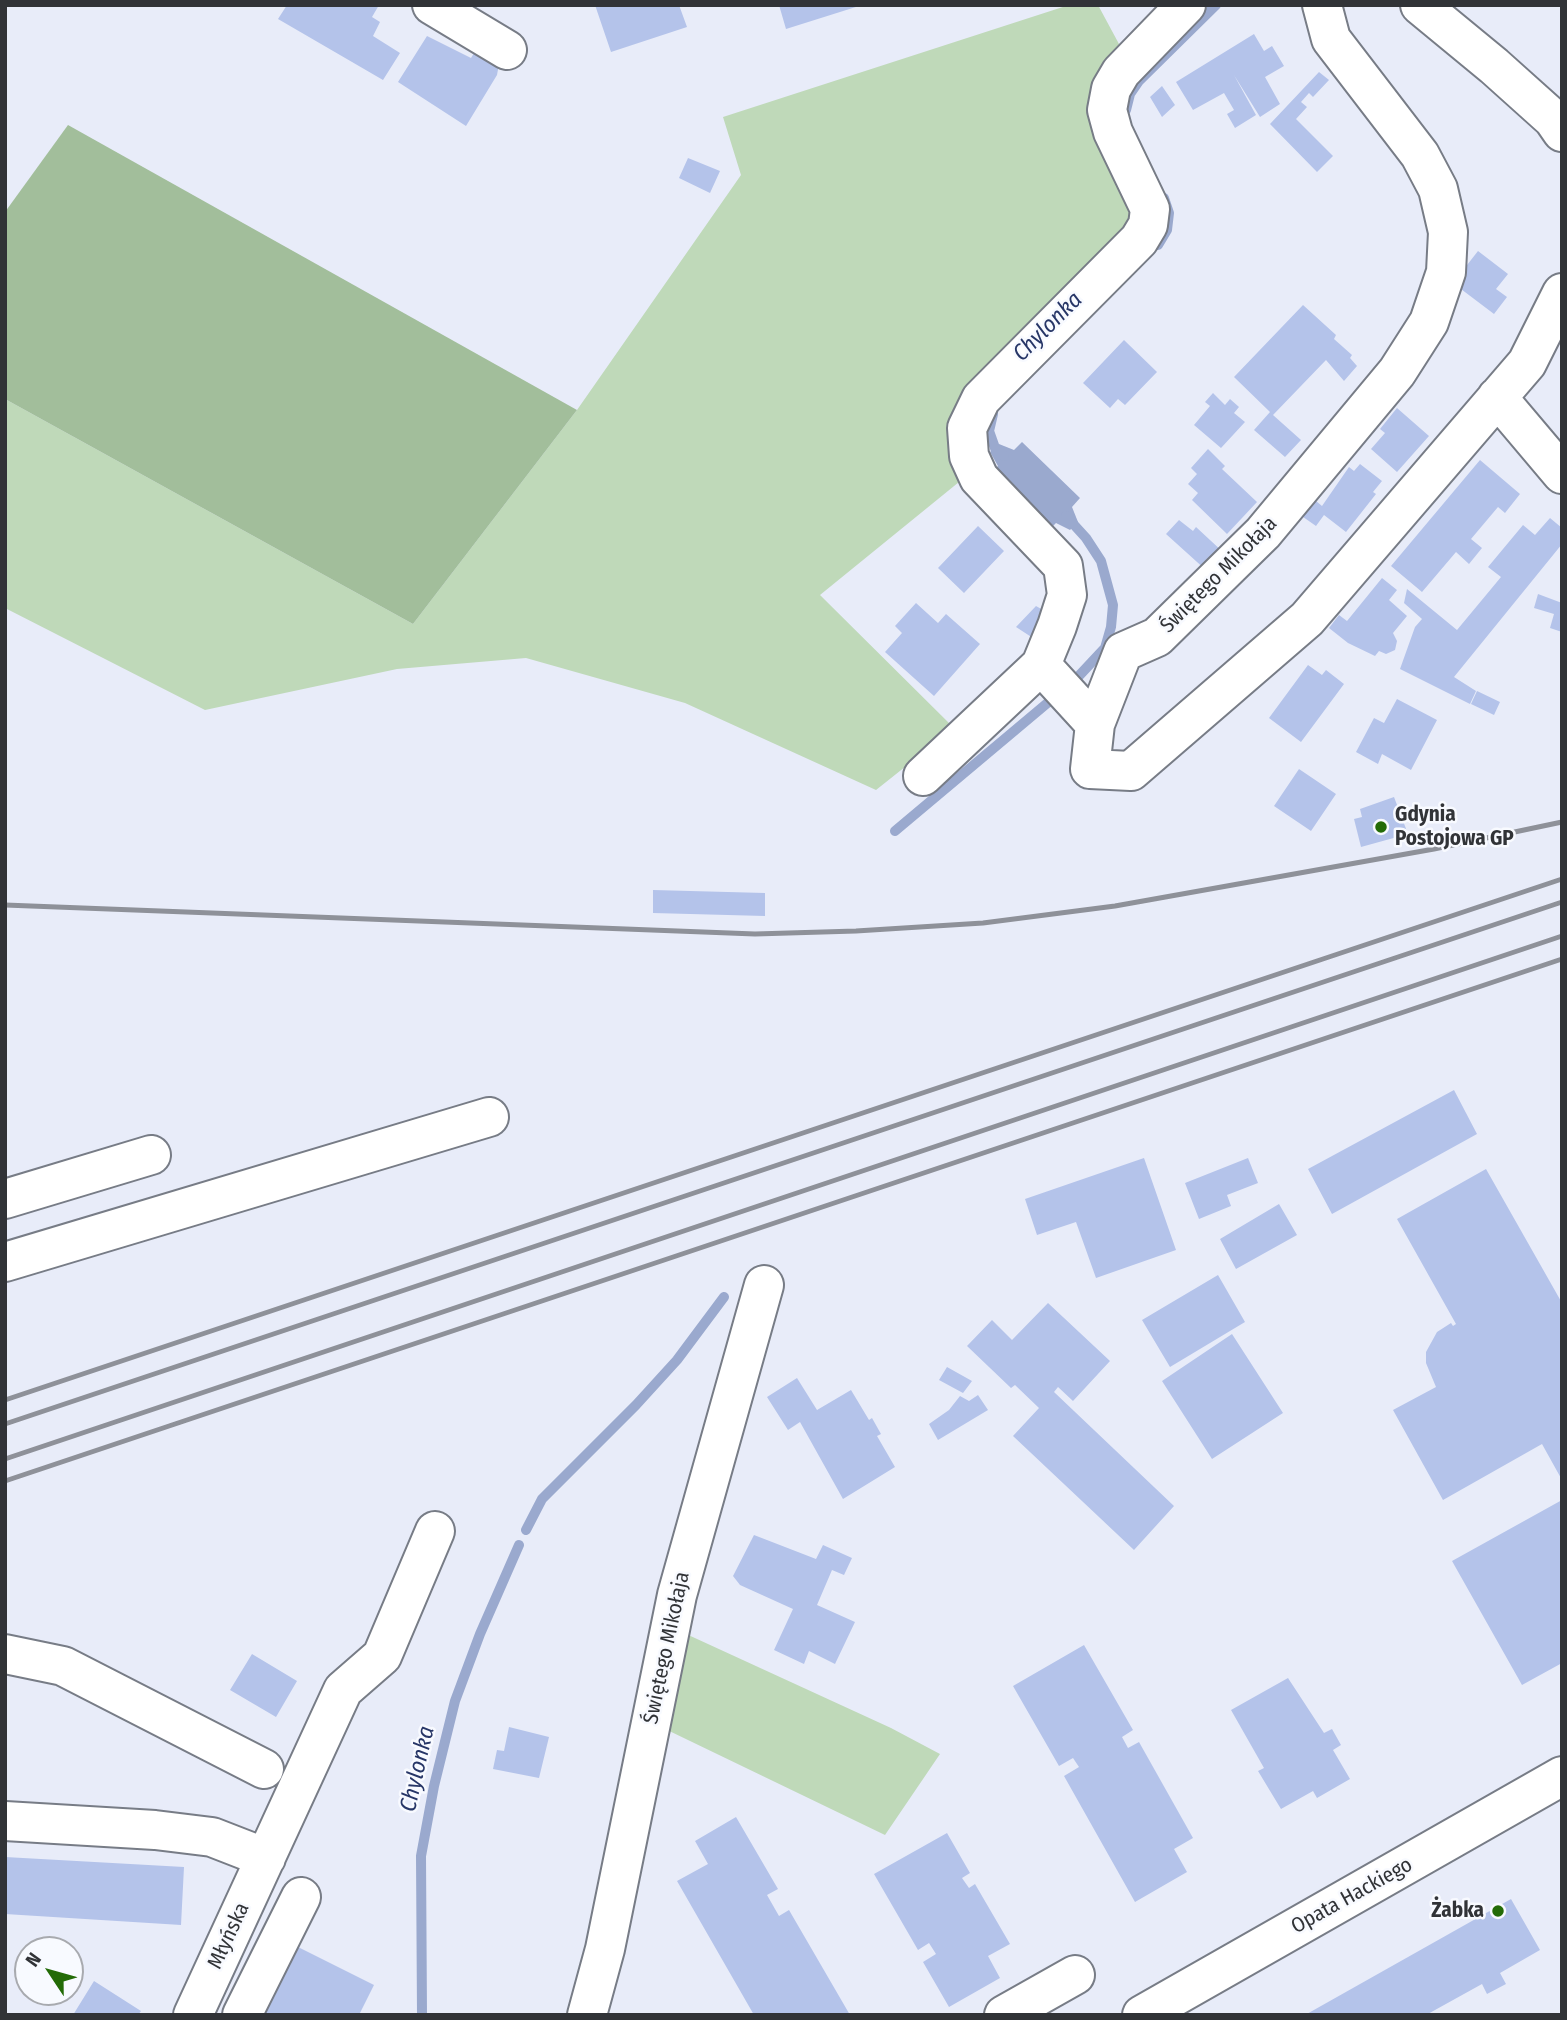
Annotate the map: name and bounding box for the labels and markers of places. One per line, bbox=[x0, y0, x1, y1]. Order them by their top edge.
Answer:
place label: Gdynia Postojowa GP bbox=[1395, 802, 1514, 852]
marker: Gdynia Postojowa GP bbox=[1373, 819, 1389, 835]
place label: Żabka bbox=[1431, 1898, 1484, 1924]
marker: Żabka bbox=[1490, 1903, 1506, 1919]

